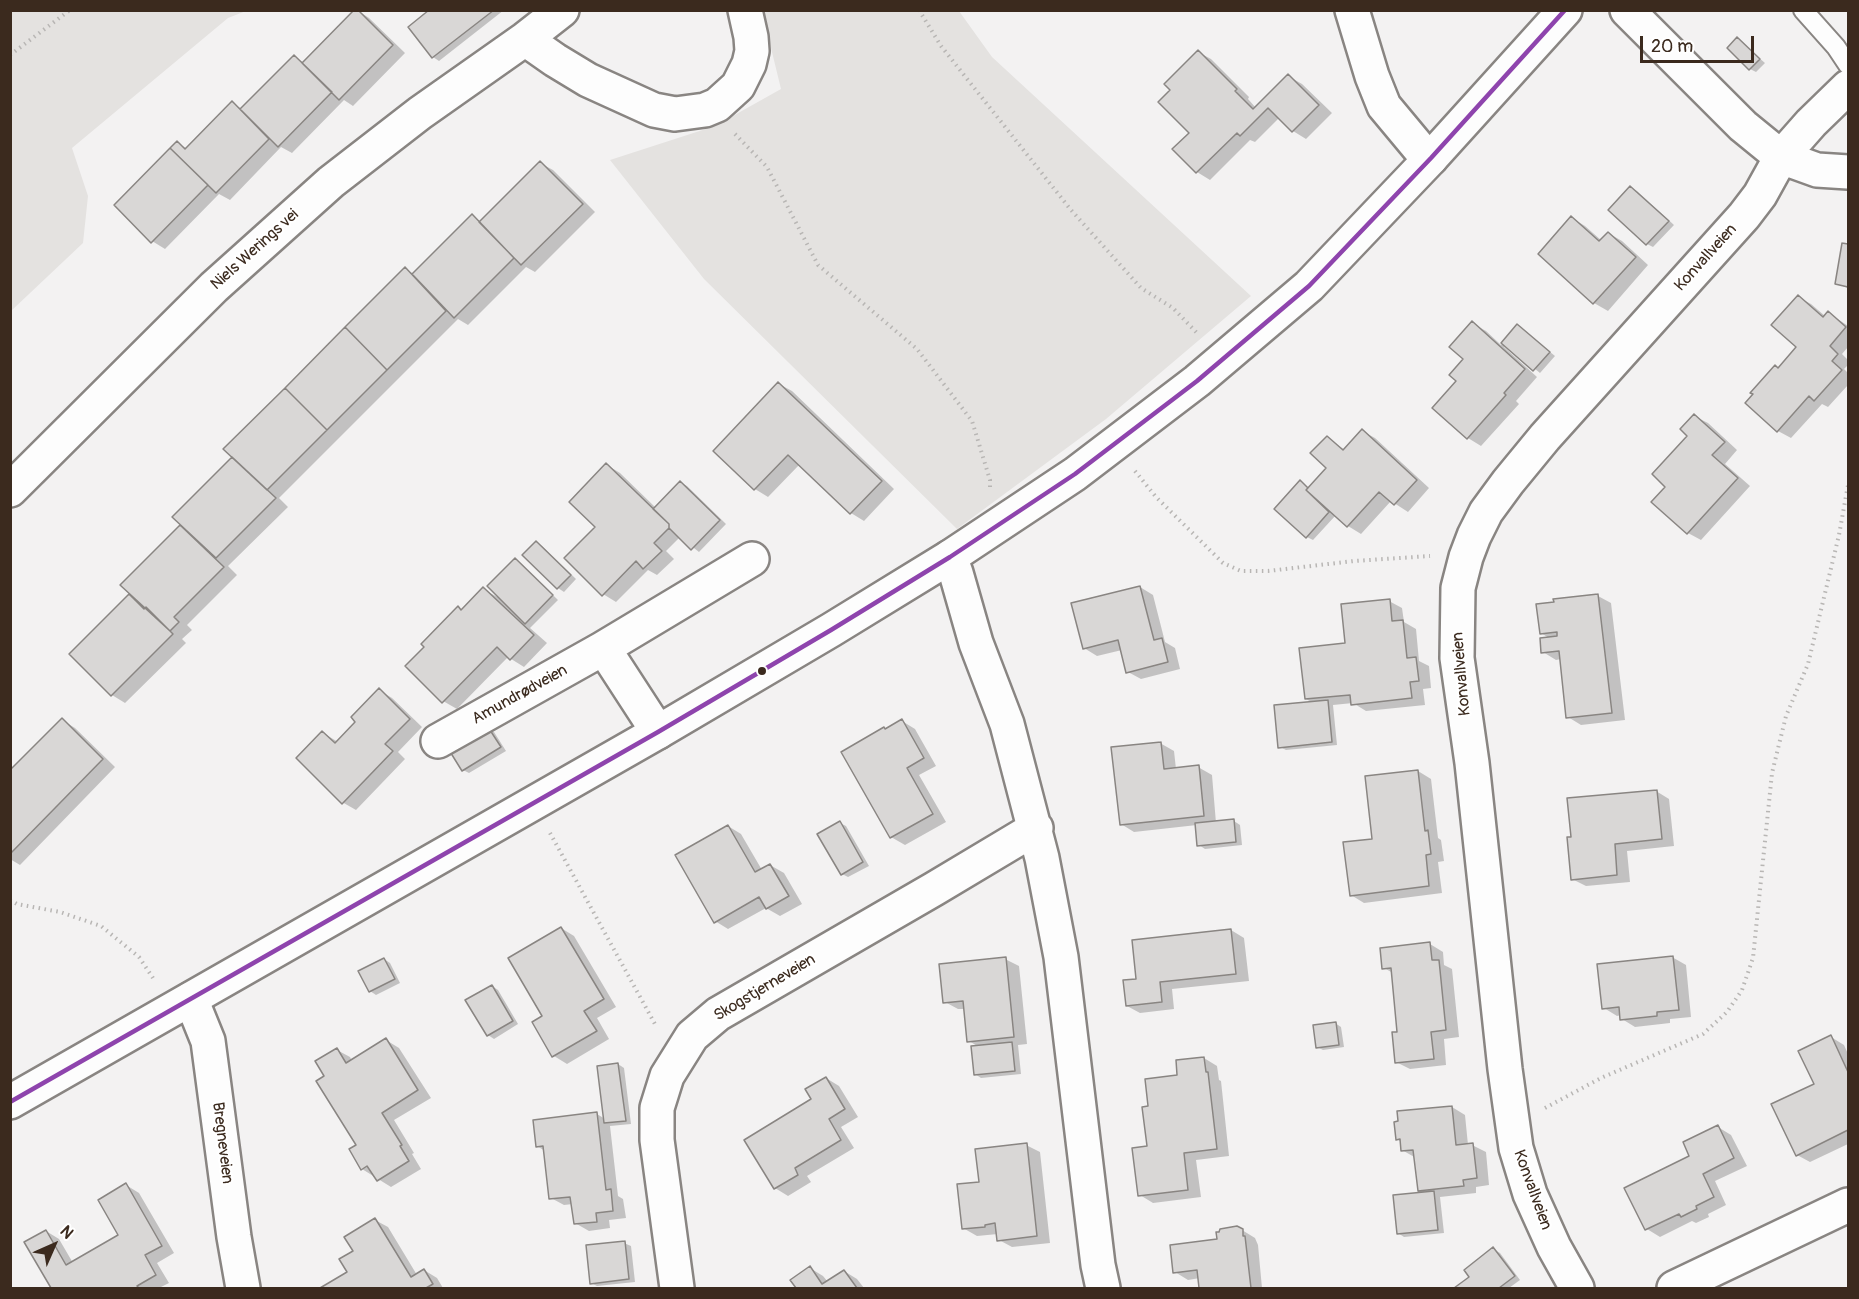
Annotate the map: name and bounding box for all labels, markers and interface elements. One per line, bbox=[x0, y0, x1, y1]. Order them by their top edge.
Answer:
scale bar bbox=[1643, 24, 1757, 62]
text: 20 m bbox=[1651, 35, 1693, 58]
street label: Niels Werings vei bbox=[207, 206, 303, 294]
street label: Konvallveien bbox=[1671, 220, 1741, 296]
street label: Konvallveien bbox=[1449, 631, 1475, 717]
street label: Amundrødveien bbox=[469, 661, 571, 729]
unlabelled marker bbox=[756, 665, 768, 677]
street label: Skogstjerneveien bbox=[711, 950, 819, 1026]
street label: Bregneveien bbox=[207, 1101, 237, 1185]
street label: Konvallveien bbox=[1509, 1147, 1555, 1233]
north arrow bbox=[24, 1215, 84, 1275]
text: N bbox=[56, 1221, 78, 1243]

